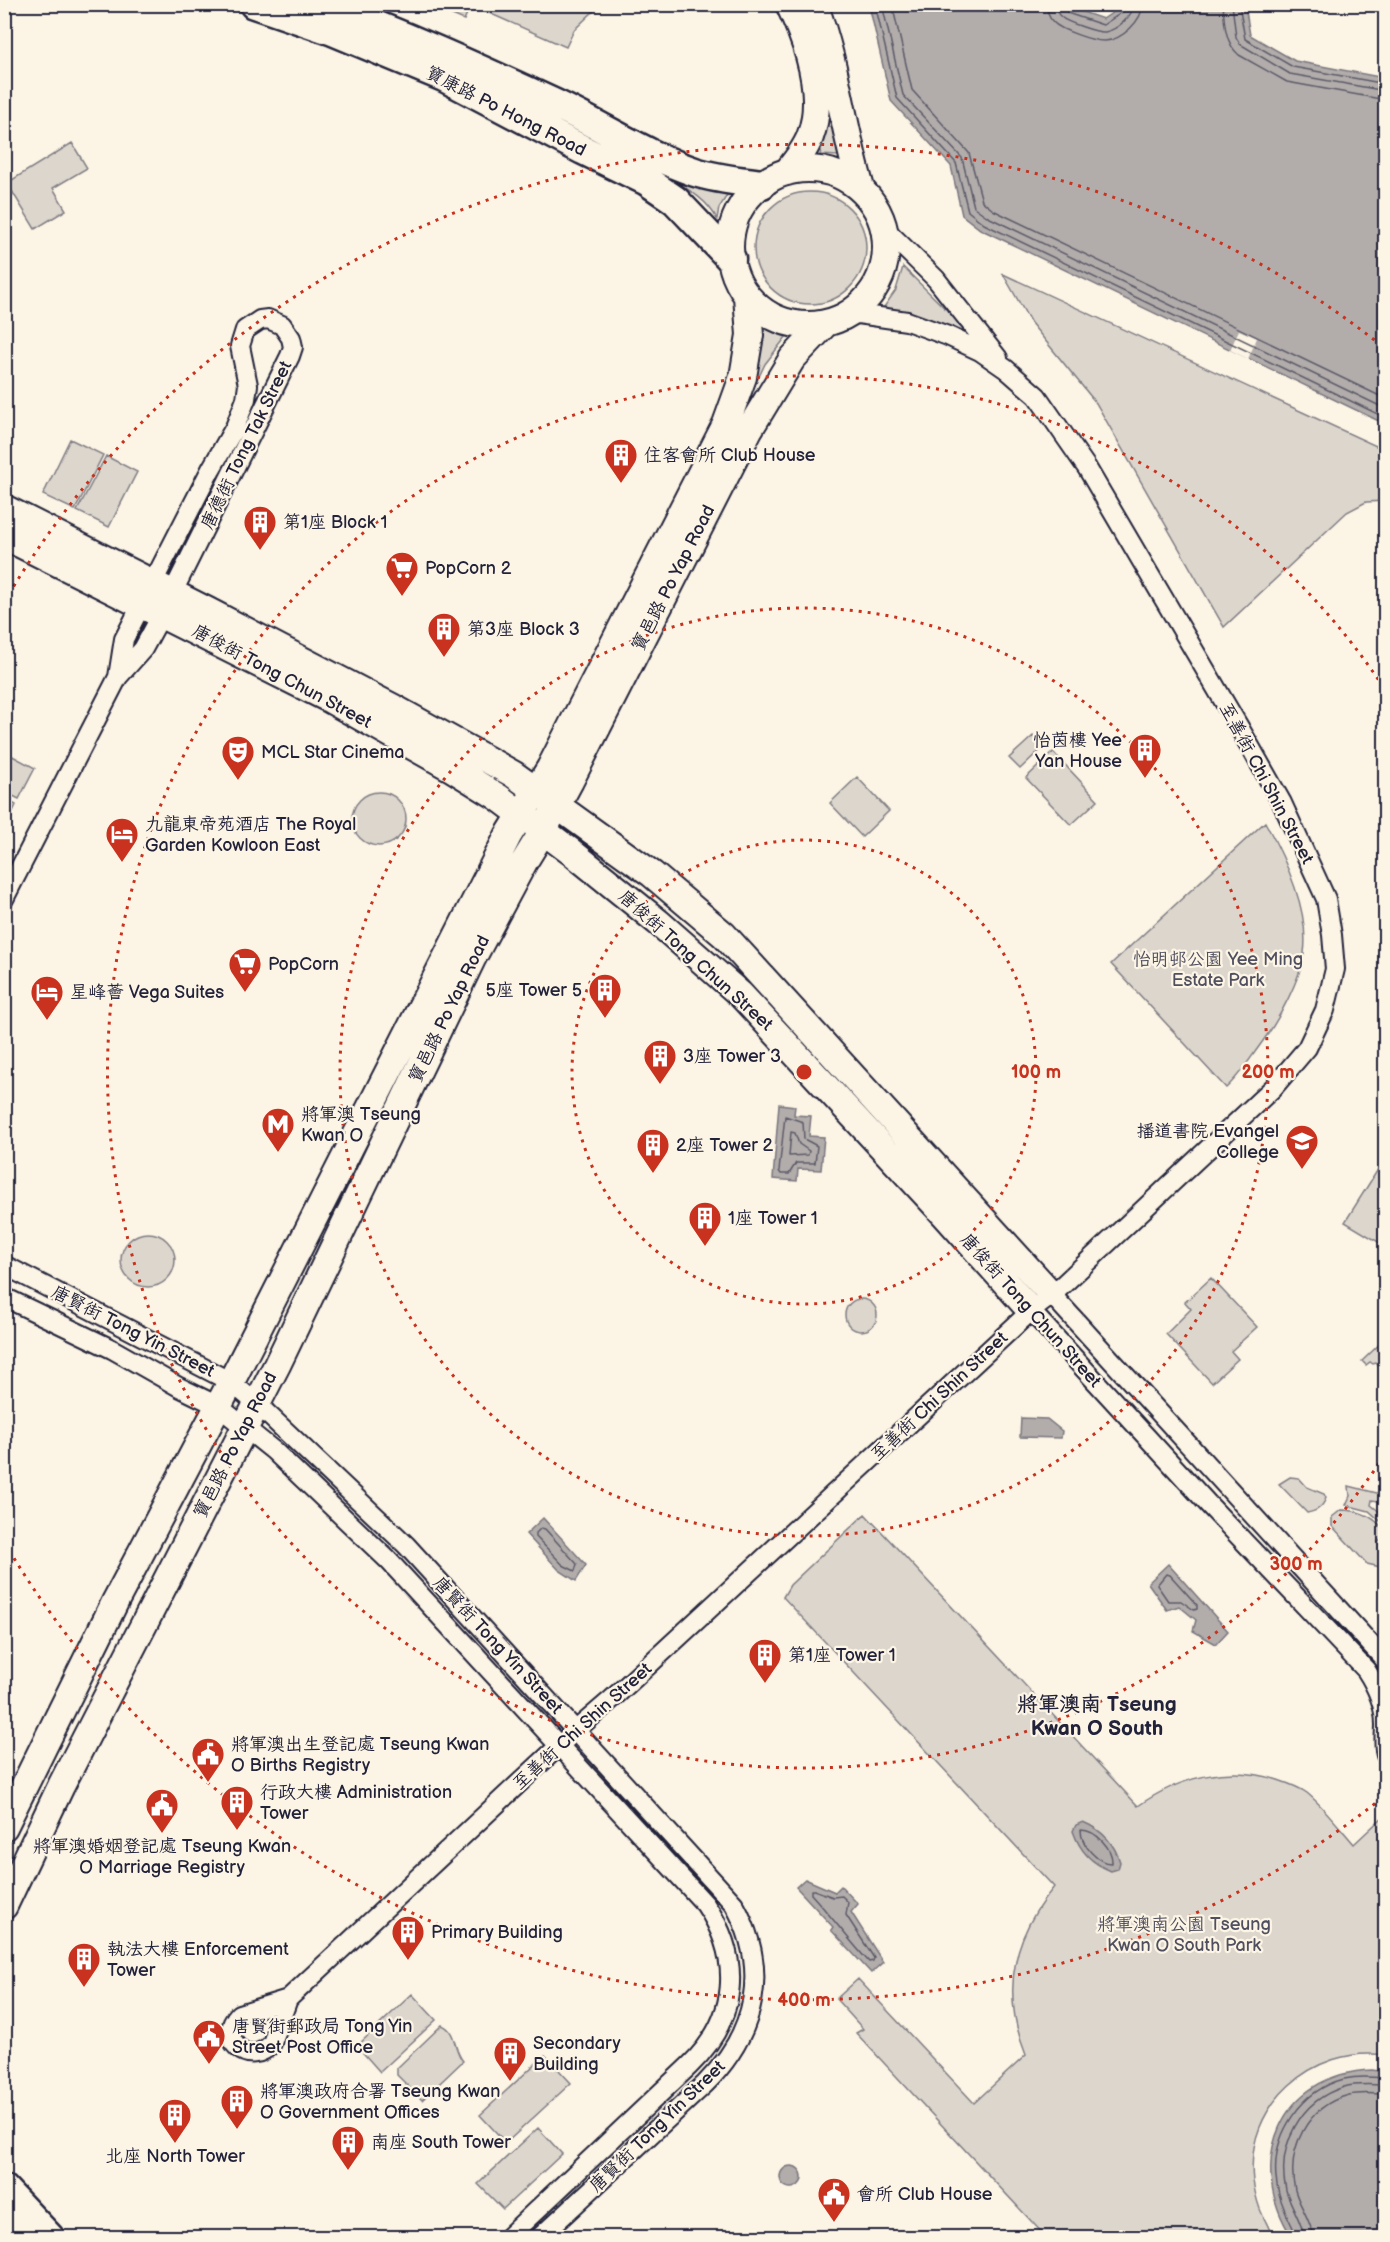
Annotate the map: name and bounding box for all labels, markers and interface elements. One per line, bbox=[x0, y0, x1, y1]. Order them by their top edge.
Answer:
street label: 寶康路 Po Hong Road bbox=[422, 62, 589, 161]
street label: 唐德街 Tong Tak Street bbox=[197, 357, 297, 533]
building icon: 住客會所 Club House bbox=[603, 437, 639, 484]
place label: 住客會所 Club House bbox=[644, 445, 816, 466]
street label: 寶邑路 Po Yap Road bbox=[627, 502, 719, 655]
building icon: 第1座 Block 1 bbox=[242, 504, 278, 551]
place label: 第1座 Block 1 bbox=[283, 512, 388, 533]
supermarket icon: PopCorn 2 bbox=[384, 550, 420, 597]
place label: PopCorn 2 bbox=[425, 558, 512, 579]
building icon: 第3座 Block 3 bbox=[426, 611, 462, 658]
place label: 第3座 Block 3 bbox=[467, 619, 580, 640]
street label: 唐俊街 Tong Chun Street bbox=[188, 620, 375, 733]
street label: 至善街 Chi Shin Street bbox=[1215, 699, 1318, 868]
place label: 怡茵樓 Yee Yan House bbox=[1033, 730, 1122, 772]
building icon: 怡茵樓 Yee Yan House bbox=[1127, 732, 1163, 779]
theatre icon: MCL Star Cinema bbox=[220, 734, 256, 781]
place label: MCL Star Cinema bbox=[261, 742, 405, 763]
place label: 九龍東帝苑酒店 The Royal Garden Kowloon East bbox=[145, 814, 356, 856]
hotel icon: 九龍東帝苑酒店 The Royal Garden Kowloon East bbox=[104, 816, 140, 863]
street label: 唐俊街 Tong Chun Street bbox=[614, 886, 777, 1035]
street label: 寶邑路 Po Yap Road bbox=[405, 932, 494, 1086]
supermarket icon: PopCorn bbox=[227, 946, 263, 993]
park label: 怡明邨公園 Yee Ming Estate Park bbox=[1133, 949, 1303, 991]
place label: PopCorn bbox=[268, 954, 339, 975]
building icon: 5座 Tower 5 bbox=[587, 972, 623, 1019]
hotel icon: 星峰薈 Vega Suites bbox=[29, 974, 65, 1021]
place label: 5座 Tower 5 bbox=[485, 980, 582, 1001]
place label: 星峰薈 Vega Suites bbox=[70, 982, 224, 1003]
building icon: 3座 Tower 3 bbox=[642, 1038, 678, 1085]
place label: 3座 Tower 3 bbox=[683, 1046, 781, 1067]
centre of rings bbox=[794, 1062, 814, 1082]
text: 100 m bbox=[1011, 1062, 1061, 1083]
text: 200 m bbox=[1241, 1062, 1295, 1083]
place label: 將軍澳 Tseung Kwan O bbox=[301, 1104, 421, 1146]
metro station icon: 將軍澳 Tseung Kwan O bbox=[260, 1106, 296, 1153]
place label: 播道書院 Evangel College bbox=[1136, 1121, 1279, 1163]
school or university icon: 播道書院 Evangel College bbox=[1284, 1123, 1320, 1170]
building icon: 2座 Tower 2 bbox=[635, 1127, 671, 1174]
place label: 2座 Tower 2 bbox=[676, 1135, 774, 1156]
building icon: 1座 Tower 1 bbox=[687, 1200, 723, 1247]
place label: 1座 Tower 1 bbox=[728, 1208, 818, 1229]
street label: 唐俊街 Tong Chun Street bbox=[956, 1229, 1106, 1392]
street label: 唐賢街 Tong Yin Street bbox=[48, 1281, 218, 1382]
street label: 至善街 Chi Shin Street bbox=[867, 1327, 1012, 1465]
street label: 寶邑路 Po Yap Road bbox=[189, 1369, 281, 1522]
text: 300 m bbox=[1269, 1554, 1323, 1575]
street label: 唐賢街 Tong Yin Street bbox=[428, 1572, 567, 1719]
building icon: 第1座 Tower 1 bbox=[747, 1637, 783, 1684]
place label: 第1座 Tower 1 bbox=[788, 1645, 896, 1666]
street label: 至善街 Chi Shin Street bbox=[509, 1658, 656, 1794]
district label: 將軍澳南 Tseung Kwan O South bbox=[1017, 1692, 1177, 1741]
place label: 將軍澳出生登記處 Tseung Kwan O Births Registry bbox=[231, 1734, 489, 1776]
public building icon: 將軍澳出生登記處 Tseung Kwan O Births Registry bbox=[190, 1736, 226, 1783]
place label: 行政大樓 Administration Tower bbox=[260, 1782, 452, 1824]
building icon: 行政大樓 Administration Tower bbox=[219, 1784, 255, 1831]
public building icon: 將軍澳婚姻登記處 Tseung Kwan O Marriage Registry bbox=[144, 1787, 180, 1834]
place label: 將軍澳婚姻登記處 Tseung Kwan O Marriage Registry bbox=[33, 1836, 291, 1878]
building icon: Primary Building bbox=[390, 1914, 426, 1961]
park label: 將軍澳南公園 Tseung Kwan O South Park bbox=[1097, 1914, 1271, 1956]
place label: Primary Building bbox=[431, 1922, 563, 1943]
place label: 執法大樓 Enforcement Tower bbox=[107, 1939, 289, 1981]
building icon: 執法大樓 Enforcement Tower bbox=[66, 1941, 102, 1988]
text: 400 m bbox=[777, 1990, 831, 2011]
place label: 唐賢街郵政局 Tong Yin Street Post Office bbox=[232, 2016, 412, 2058]
public building icon: 唐賢街郵政局 Tong Yin Street Post Office bbox=[191, 2018, 227, 2065]
place label: Secondary Building bbox=[533, 2033, 621, 2075]
building icon: Secondary Building bbox=[492, 2035, 528, 2082]
street label: 唐賢街 Tong Yin Street bbox=[585, 2056, 730, 2197]
place label: 將軍澳政府合署 Tseung Kwan O Government Offices bbox=[260, 2081, 500, 2123]
building icon: 將軍澳政府合署 Tseung Kwan O Government Offices bbox=[219, 2083, 255, 2130]
building icon: 北座 North Tower bbox=[157, 2097, 193, 2144]
building icon: 南座 South Tower bbox=[330, 2124, 366, 2171]
place label: 南座 South Tower bbox=[371, 2132, 511, 2153]
place label: 北座 North Tower bbox=[105, 2146, 245, 2167]
public building icon: 會所 Club House bbox=[816, 2176, 852, 2223]
place label: 會所 Club House bbox=[857, 2184, 993, 2205]

